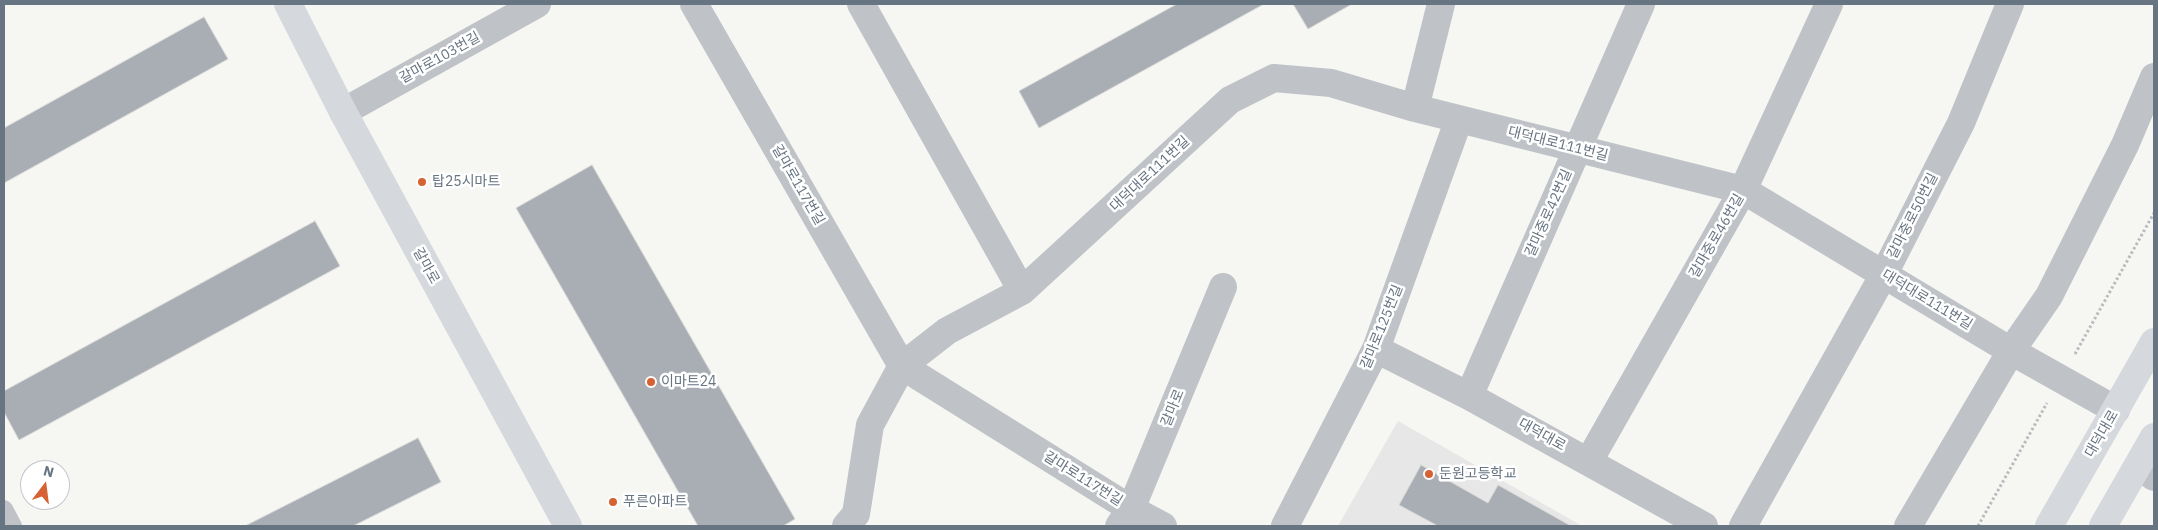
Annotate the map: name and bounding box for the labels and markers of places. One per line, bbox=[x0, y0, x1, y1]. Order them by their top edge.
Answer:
place label: 탑25시마트 bbox=[432, 174, 500, 190]
marker: 탑25시마트 bbox=[416, 176, 428, 188]
place label: 이마트24 bbox=[661, 374, 716, 390]
marker: 이마트24 bbox=[645, 376, 657, 388]
place label: 둔원고등학교 bbox=[1439, 466, 1516, 482]
marker: 둔원고등학교 bbox=[1423, 468, 1435, 480]
place label: 푸른아파트 bbox=[623, 494, 687, 510]
marker: 푸른아파트 bbox=[607, 496, 619, 508]

